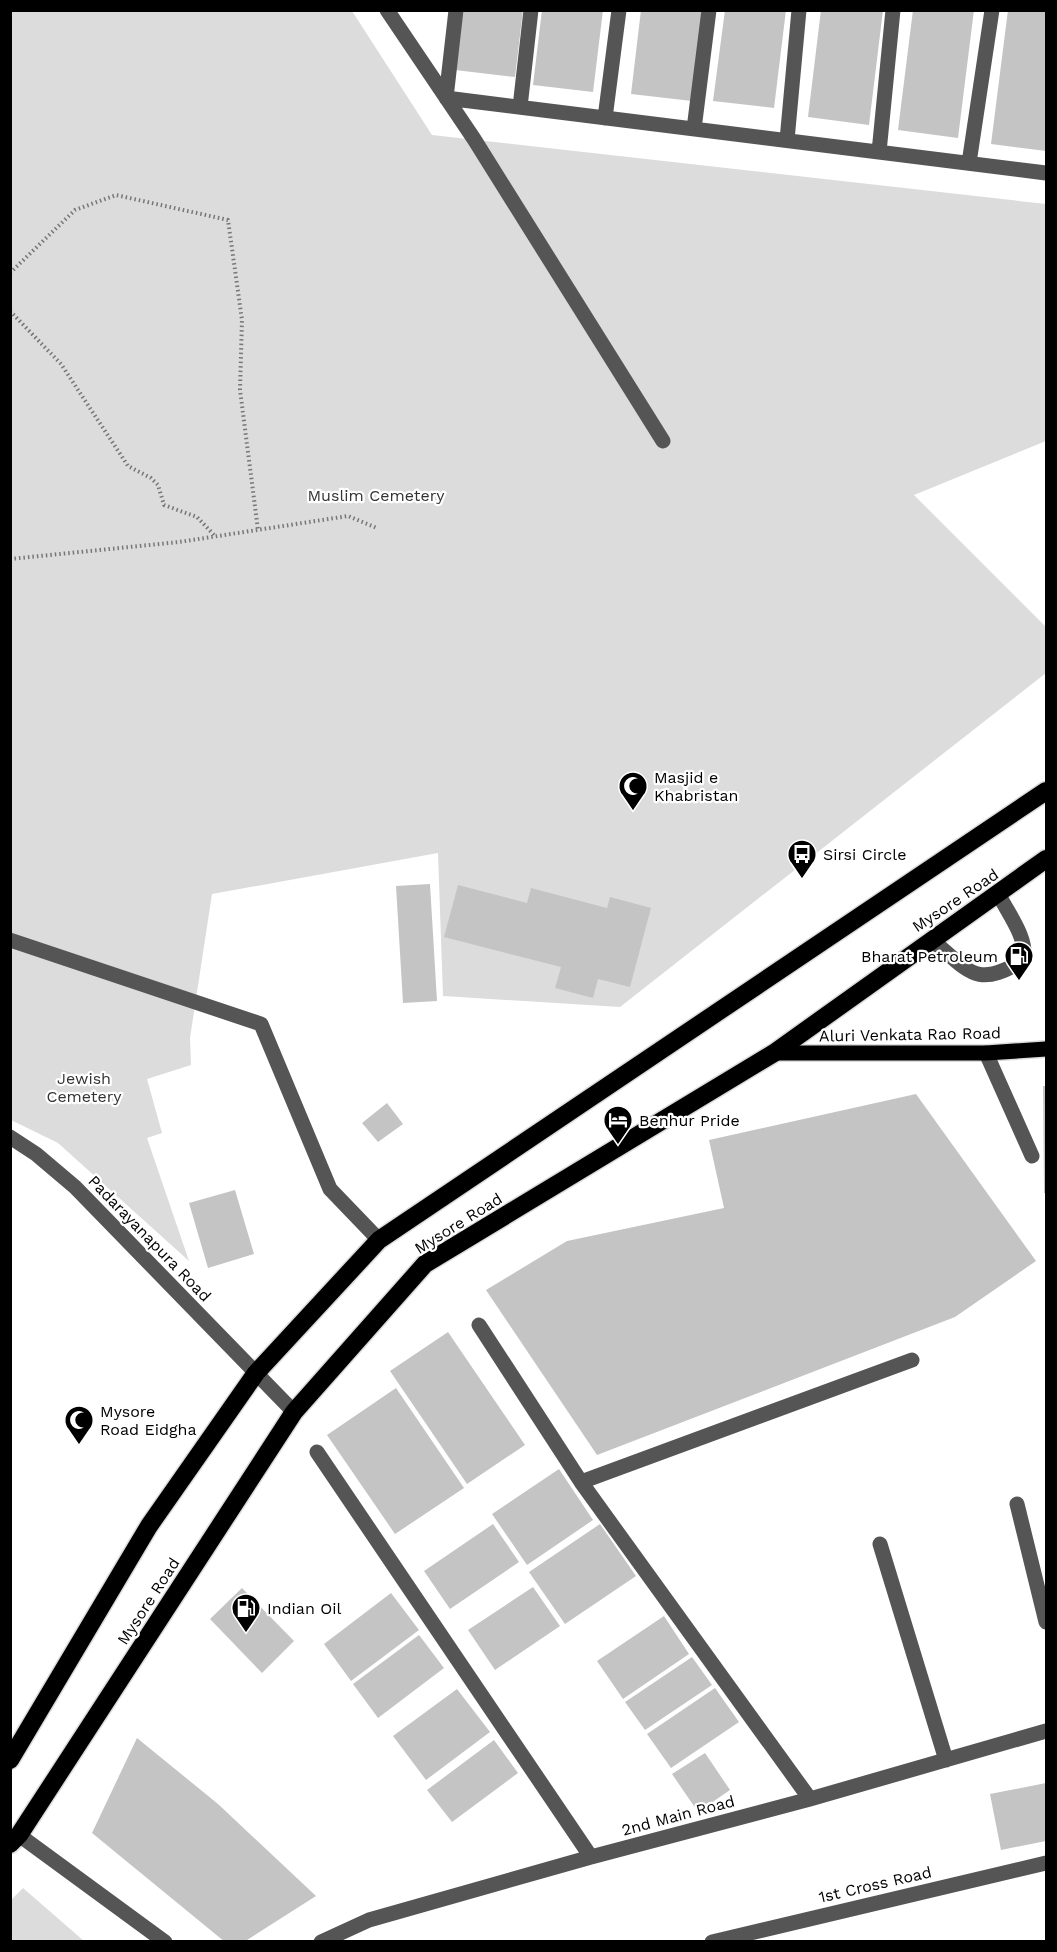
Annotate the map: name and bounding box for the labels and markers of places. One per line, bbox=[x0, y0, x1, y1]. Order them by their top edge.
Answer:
place label: Masjid e Khabristan bbox=[654, 768, 738, 805]
mosque icon: Masjid e Khabristan bbox=[617, 770, 649, 812]
bus stop icon: Sirsi Circle bbox=[786, 838, 818, 880]
place label: Sirsi Circle bbox=[823, 845, 906, 864]
fuel station icon: Bharat Petroleum bbox=[1003, 940, 1035, 982]
place label: Bharat Petroleum bbox=[861, 947, 998, 966]
hotel icon: Benhur Pride bbox=[602, 1104, 634, 1146]
place label: Benhur Pride bbox=[639, 1111, 740, 1130]
place label: Mysore Road Eidgha bbox=[100, 1402, 196, 1439]
mosque icon: Mysore Road Eidgha bbox=[63, 1404, 95, 1446]
fuel station icon: Indian Oil bbox=[230, 1592, 262, 1634]
place label: Indian Oil bbox=[267, 1599, 341, 1618]

